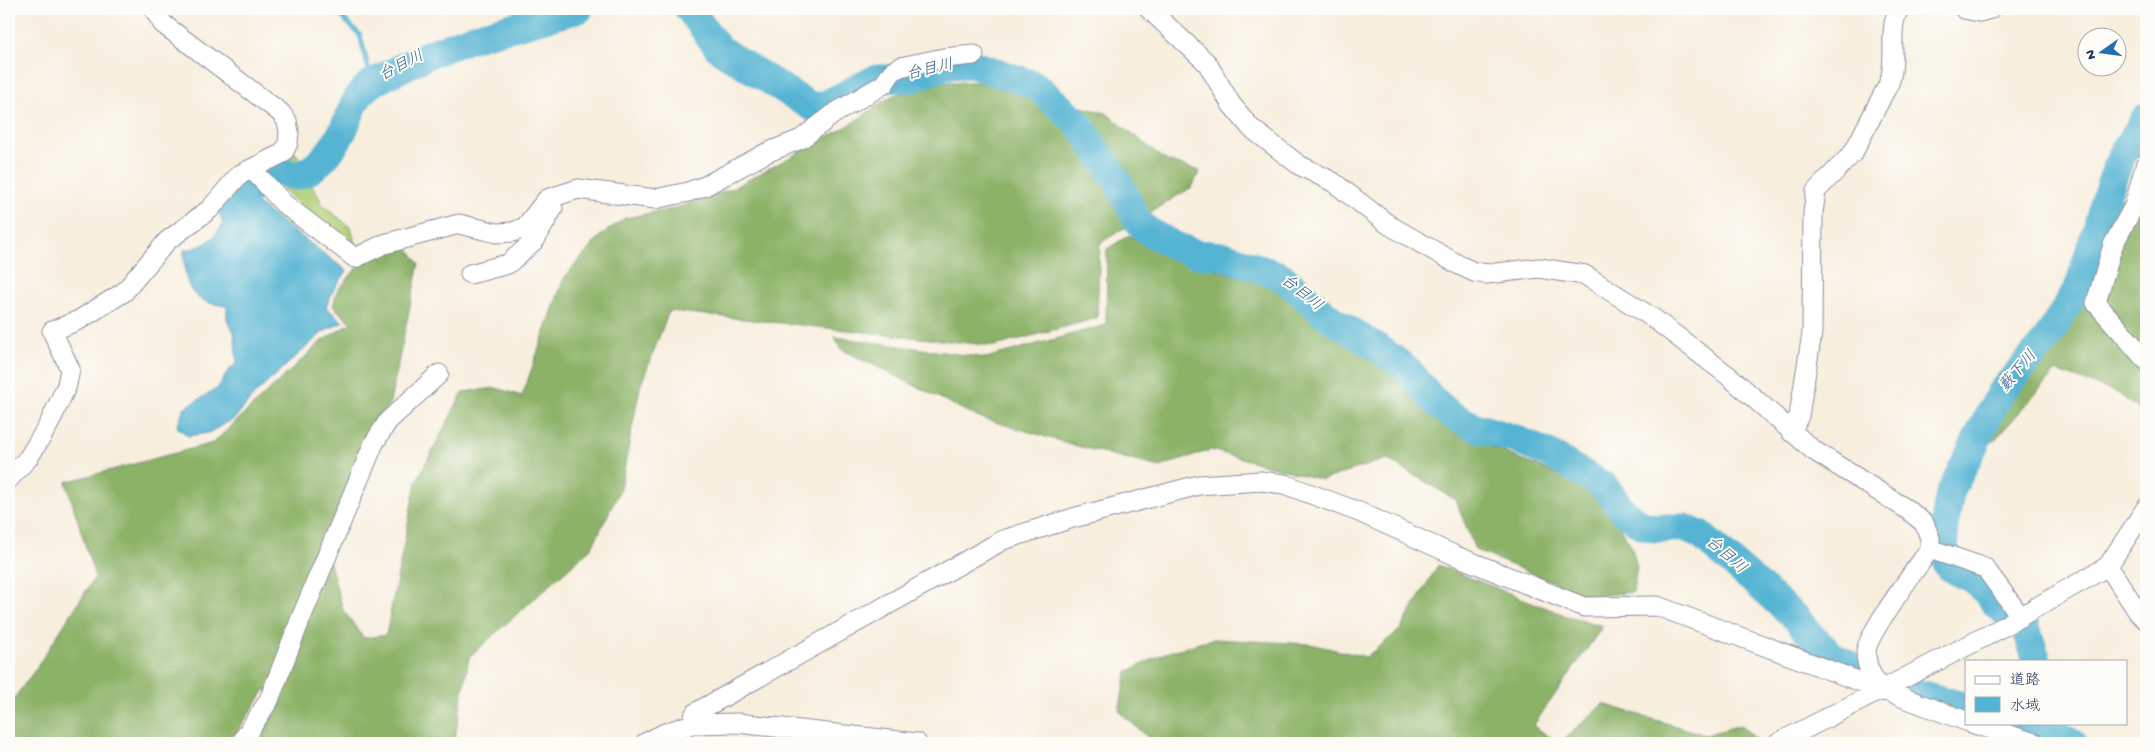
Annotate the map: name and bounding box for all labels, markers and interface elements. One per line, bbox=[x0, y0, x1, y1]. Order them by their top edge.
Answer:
north arrow bbox=[2078, 28, 2128, 78]
water label: 台目川 bbox=[376, 47, 428, 86]
text: N bbox=[2082, 48, 2101, 61]
water label: 台目川 bbox=[904, 55, 956, 86]
water label: 台目川 bbox=[1276, 271, 1326, 316]
water label: 藪下川 bbox=[1995, 347, 2042, 396]
water label: 台目川 bbox=[1701, 532, 1750, 579]
legend bbox=[1965, 660, 2128, 724]
text: 道路 bbox=[2010, 672, 2040, 690]
text: 水域 bbox=[2010, 697, 2040, 716]

